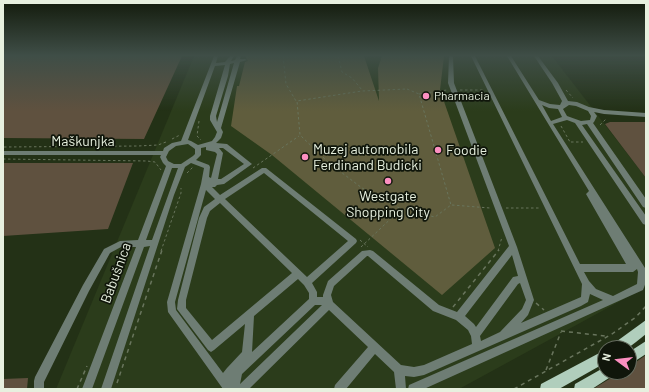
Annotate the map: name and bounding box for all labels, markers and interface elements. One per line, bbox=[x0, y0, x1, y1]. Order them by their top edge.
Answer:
place label: Pharmacia bbox=[434, 89, 490, 103]
marker: Pharmacia bbox=[421, 91, 431, 101]
street label: Maškunjka bbox=[51, 133, 115, 149]
place label: Muzej automobila Ferdinand Budicki bbox=[313, 141, 422, 174]
place label: Foodie bbox=[446, 142, 487, 158]
marker: Foodie bbox=[433, 145, 443, 155]
marker: Muzej automobila Ferdinand Budicki bbox=[300, 152, 310, 162]
marker: Westgate Shopping City bbox=[383, 176, 393, 186]
place label: Westgate Shopping City bbox=[346, 188, 430, 220]
street label: Babušnica bbox=[97, 240, 135, 306]
north arrow bbox=[597, 340, 637, 380]
text: N bbox=[599, 352, 613, 362]

